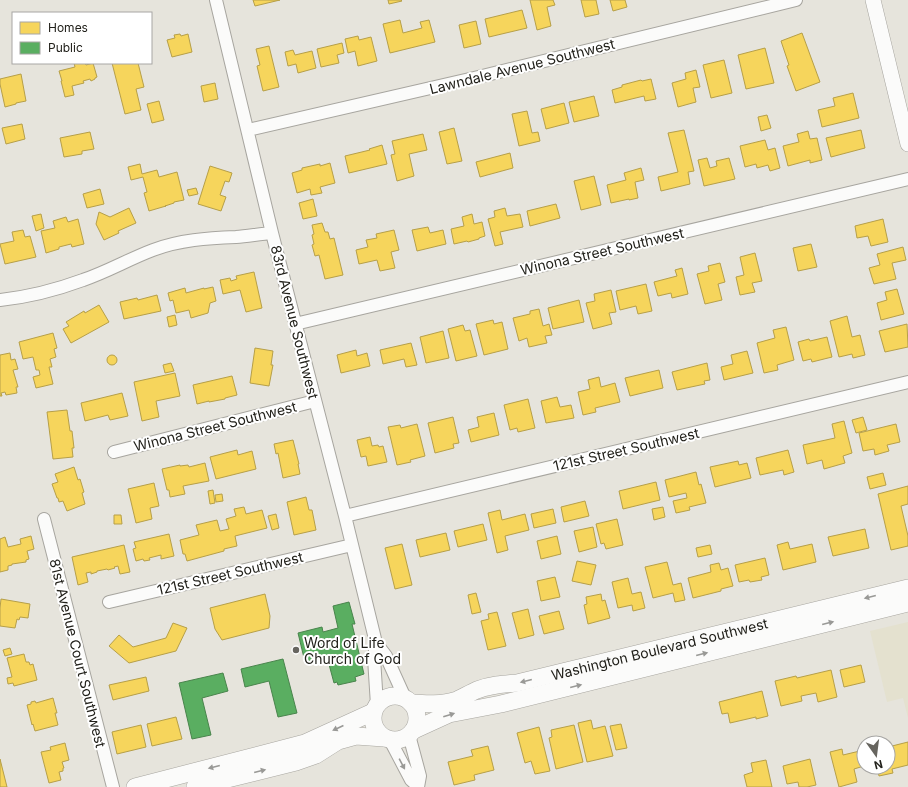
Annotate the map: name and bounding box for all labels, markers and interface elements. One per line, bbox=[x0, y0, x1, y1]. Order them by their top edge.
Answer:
legend bbox=[12, 12, 152, 64]
text: Homes bbox=[48, 20, 88, 35]
street label: Lawndale Avenue Southwest bbox=[428, 35, 617, 97]
text: Public bbox=[48, 40, 83, 55]
street label: Winona Street Southwest bbox=[519, 224, 686, 278]
street label: 83rd Avenue Southwest bbox=[268, 243, 322, 401]
street label: Winona Street Southwest bbox=[132, 397, 299, 454]
street label: 121st Street Southwest bbox=[551, 424, 701, 474]
street label: 121st Street Southwest bbox=[155, 548, 305, 598]
street label: 81st Avenue Court Southwest bbox=[46, 557, 110, 750]
one-way arrow bbox=[864, 594, 876, 600]
street label: Washington Boulevard Southwest bbox=[549, 614, 770, 683]
one-way arrow bbox=[823, 620, 835, 626]
place label: Word of Life Church of God bbox=[304, 634, 401, 667]
marker: Word of Life Church of God bbox=[291, 645, 301, 655]
one-way arrow bbox=[696, 651, 708, 657]
one-way arrow bbox=[520, 678, 532, 684]
one-way arrow bbox=[570, 682, 582, 688]
one-way arrow bbox=[444, 712, 456, 718]
one-way arrow bbox=[332, 725, 344, 731]
north arrow bbox=[856, 735, 896, 775]
text: N bbox=[873, 757, 884, 773]
one-way arrow bbox=[399, 758, 406, 770]
one-way arrow bbox=[208, 764, 221, 770]
one-way arrow bbox=[254, 768, 266, 774]

